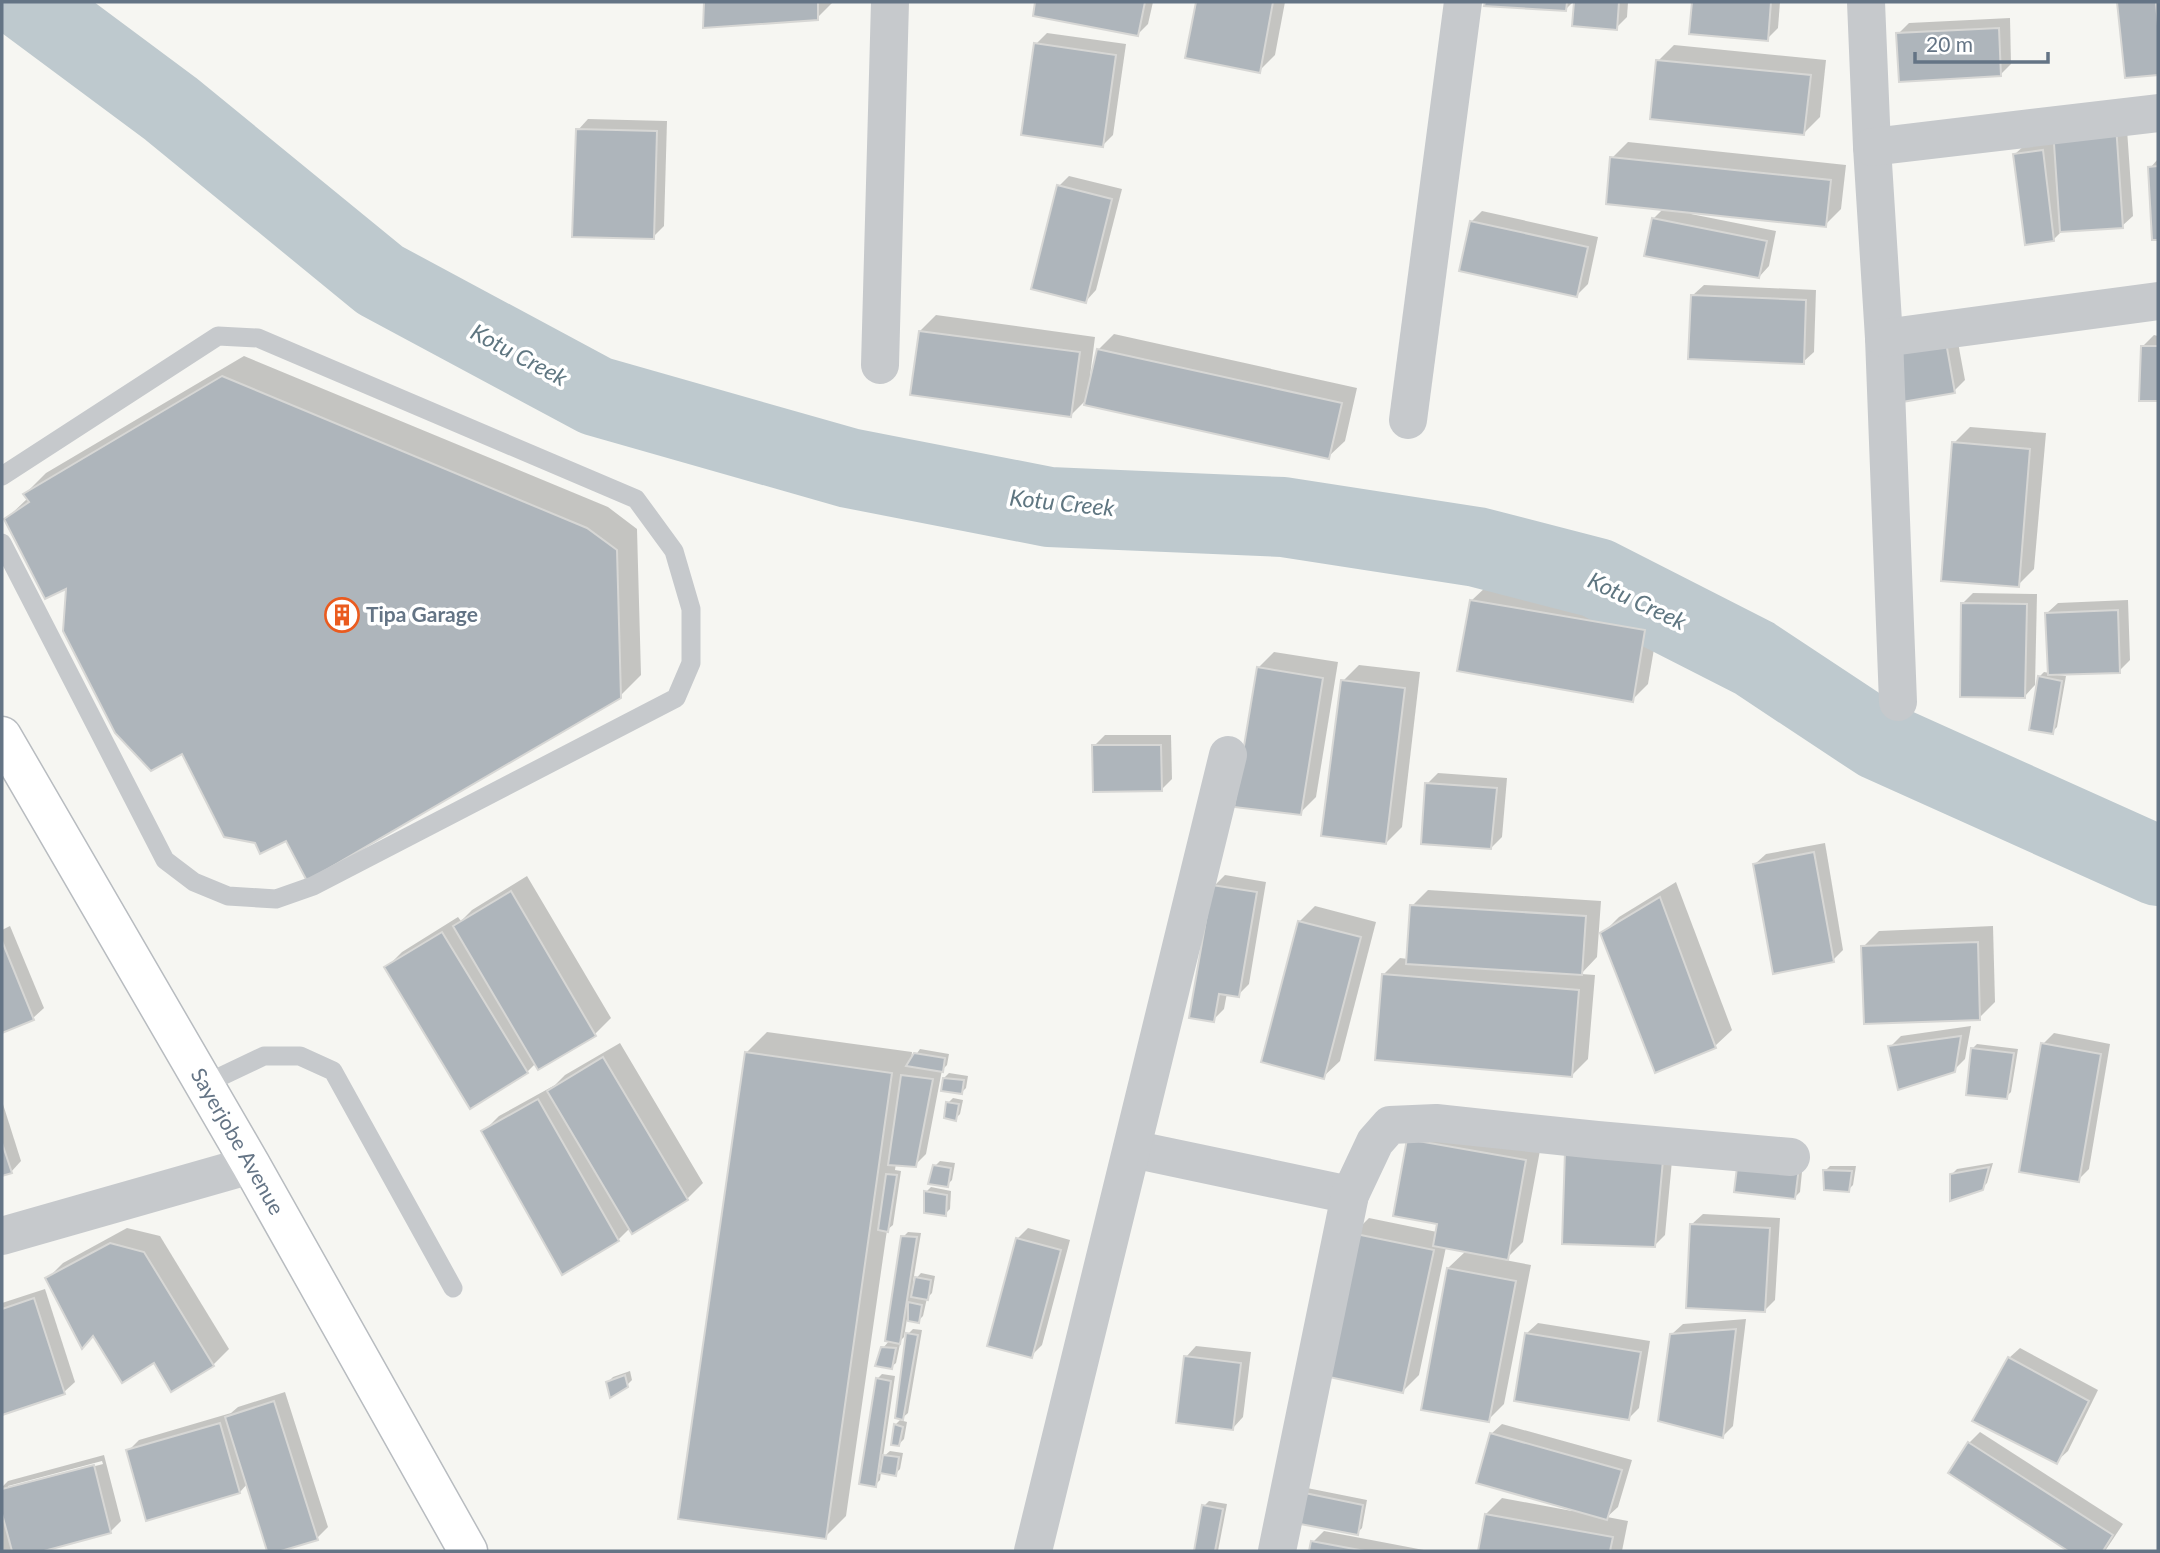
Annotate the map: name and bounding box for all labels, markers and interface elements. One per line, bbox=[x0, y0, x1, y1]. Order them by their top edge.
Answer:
scale bar bbox=[1915, 21, 2048, 65]
text: 20 m bbox=[1926, 31, 1973, 56]
water label: Kotu Creek bbox=[466, 317, 573, 392]
water label: Kotu Creek bbox=[1008, 483, 1117, 522]
water label: Kotu Creek bbox=[1584, 565, 1692, 635]
building icon: Tipa Garage bbox=[323, 596, 361, 634]
place label: Tipa Garage bbox=[366, 601, 478, 626]
street label: Sayerjobe Avenue bbox=[187, 1063, 290, 1219]

